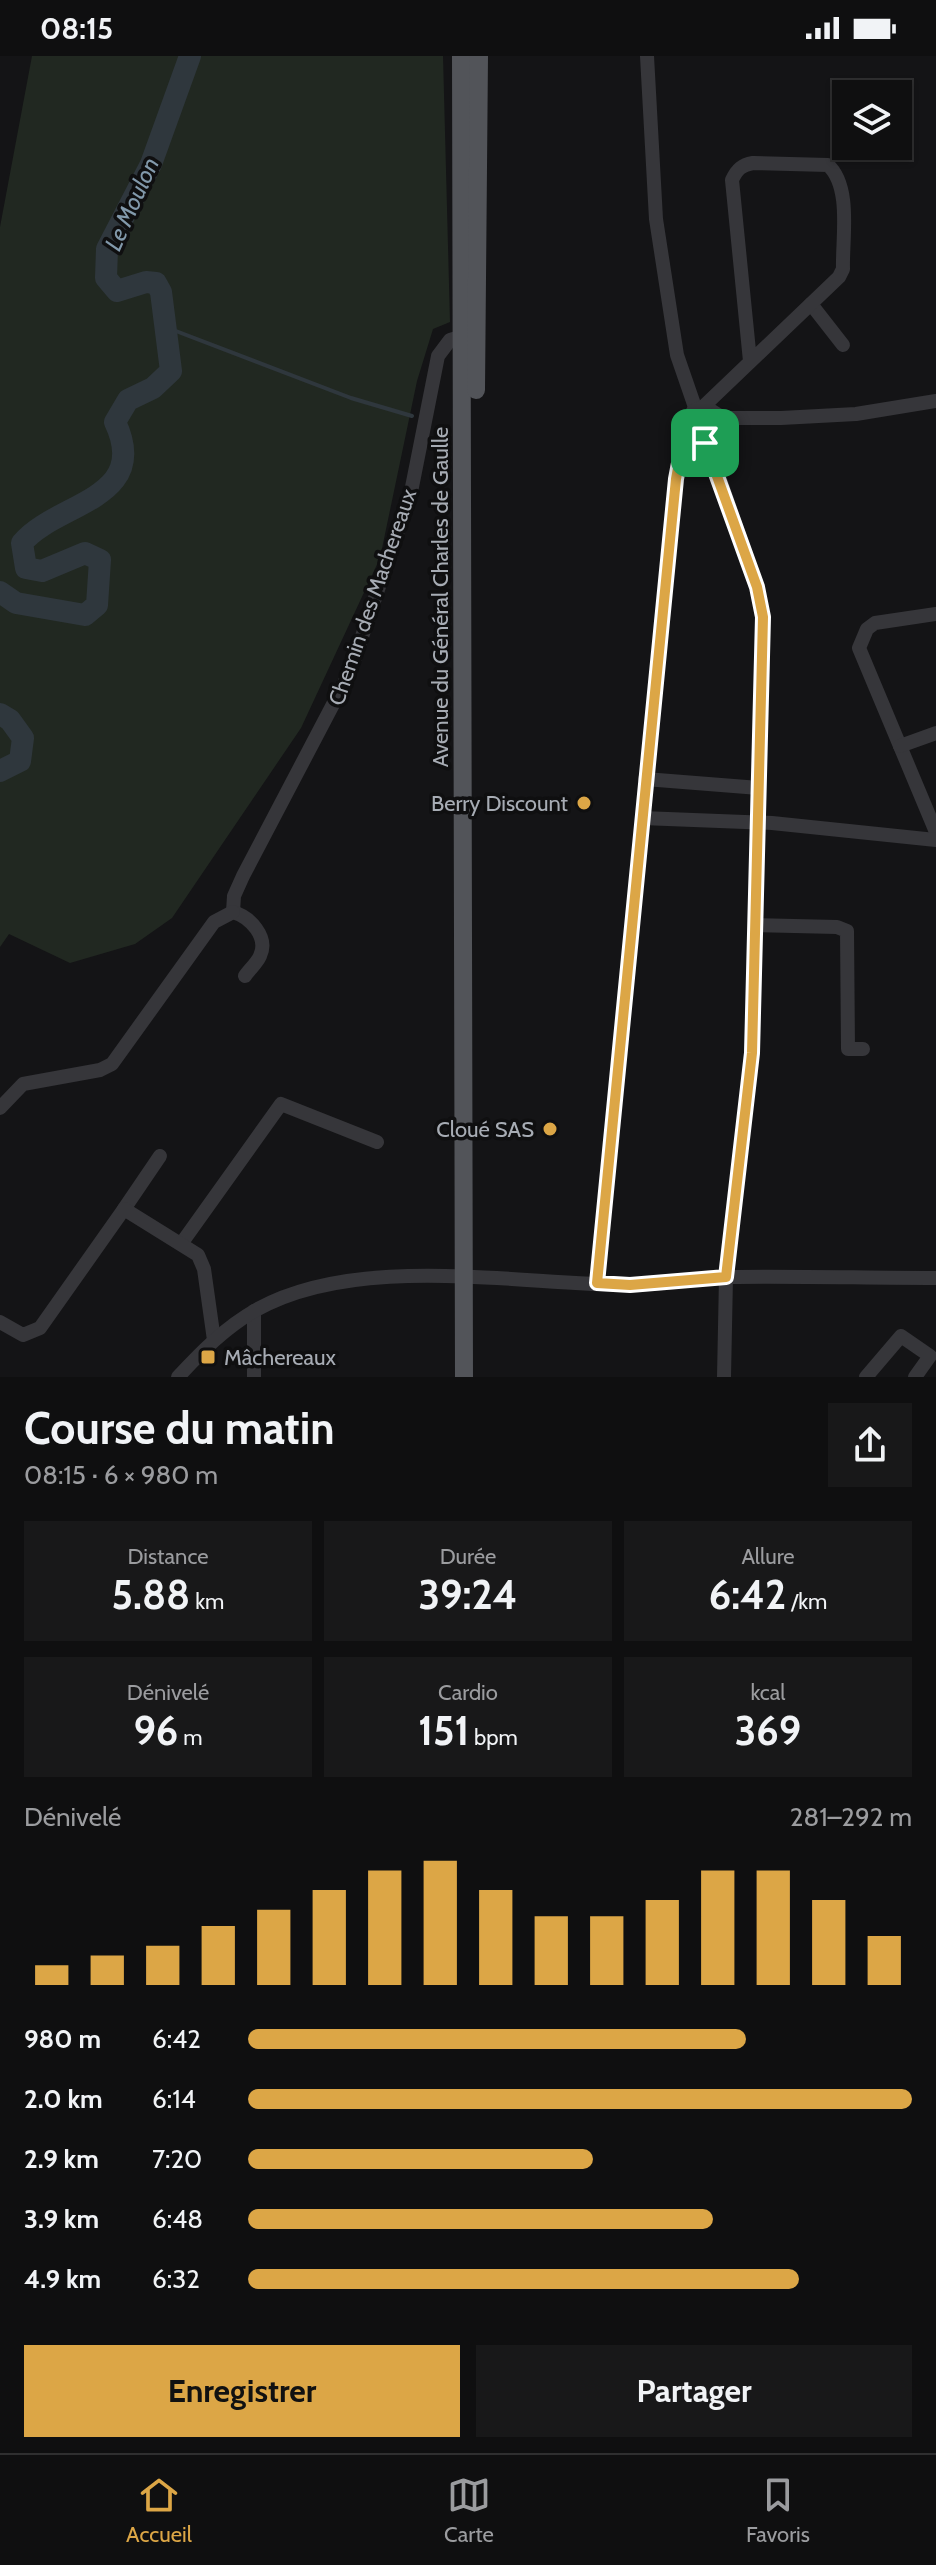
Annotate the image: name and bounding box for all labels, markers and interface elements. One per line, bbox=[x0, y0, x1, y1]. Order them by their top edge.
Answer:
text: 08:15 bbox=[40, 10, 113, 47]
map controls bbox=[832, 80, 912, 160]
button: layers bbox=[832, 80, 912, 160]
water label: Le Moulon bbox=[98, 153, 165, 255]
pin bbox=[671, 409, 739, 477]
icon: arrive bbox=[683, 421, 727, 465]
street label: Avenue du Général Charles de Gaulle bbox=[427, 427, 454, 767]
street label: Chemin des Machereaux bbox=[323, 485, 422, 709]
place label: Berry Discount bbox=[431, 790, 569, 817]
marker: Berry Discount bbox=[575, 794, 593, 812]
place label: Cloué SAS bbox=[436, 1116, 534, 1143]
marker: Cloué SAS bbox=[541, 1120, 559, 1138]
place label: Mâchereaux bbox=[224, 1344, 336, 1371]
marker: Mâchereaux bbox=[199, 1348, 217, 1366]
text: Course du matin bbox=[24, 1402, 335, 1455]
button: share bbox=[828, 1403, 912, 1487]
text: 08:15 · 6 × 980 m bbox=[24, 1459, 218, 1491]
text: Distance bbox=[128, 1543, 208, 1570]
text: Durée bbox=[440, 1543, 496, 1570]
text: Allure bbox=[741, 1543, 795, 1570]
text: 5.88 bbox=[112, 1570, 190, 1619]
text: 39:24 bbox=[419, 1570, 517, 1619]
text: 6:42 bbox=[709, 1570, 786, 1619]
text: km bbox=[190, 1588, 224, 1615]
text: /km bbox=[786, 1588, 827, 1615]
text: Dénivelé bbox=[127, 1679, 209, 1706]
text: Cardio bbox=[438, 1679, 498, 1706]
text: kcal bbox=[750, 1679, 786, 1706]
text: 96 bbox=[133, 1706, 178, 1755]
text: 151 bbox=[418, 1706, 469, 1755]
text: 369 bbox=[735, 1706, 801, 1755]
text: m bbox=[178, 1724, 203, 1751]
text: bpm bbox=[469, 1724, 518, 1751]
text: Dénivelé bbox=[24, 1801, 121, 1833]
text: 281–292 m bbox=[790, 1801, 912, 1833]
text: 980 m bbox=[24, 2023, 101, 2055]
text: 6:42 bbox=[152, 2023, 201, 2055]
text: 2.0 km bbox=[24, 2083, 103, 2115]
text: 6:14 bbox=[152, 2083, 196, 2115]
text: 2.9 km bbox=[24, 2143, 99, 2175]
text: 7:20 bbox=[152, 2143, 202, 2175]
text: 3.9 km bbox=[24, 2203, 99, 2235]
text: 6:48 bbox=[152, 2203, 203, 2235]
text: 4.9 km bbox=[24, 2263, 101, 2295]
text: 6:32 bbox=[152, 2263, 200, 2295]
button: Enregistrer bbox=[24, 2345, 460, 2437]
button: Partager bbox=[476, 2345, 912, 2437]
tab: Accueil bbox=[126, 2473, 192, 2548]
tab: Carte bbox=[444, 2473, 494, 2548]
tab: Favoris bbox=[746, 2473, 810, 2548]

